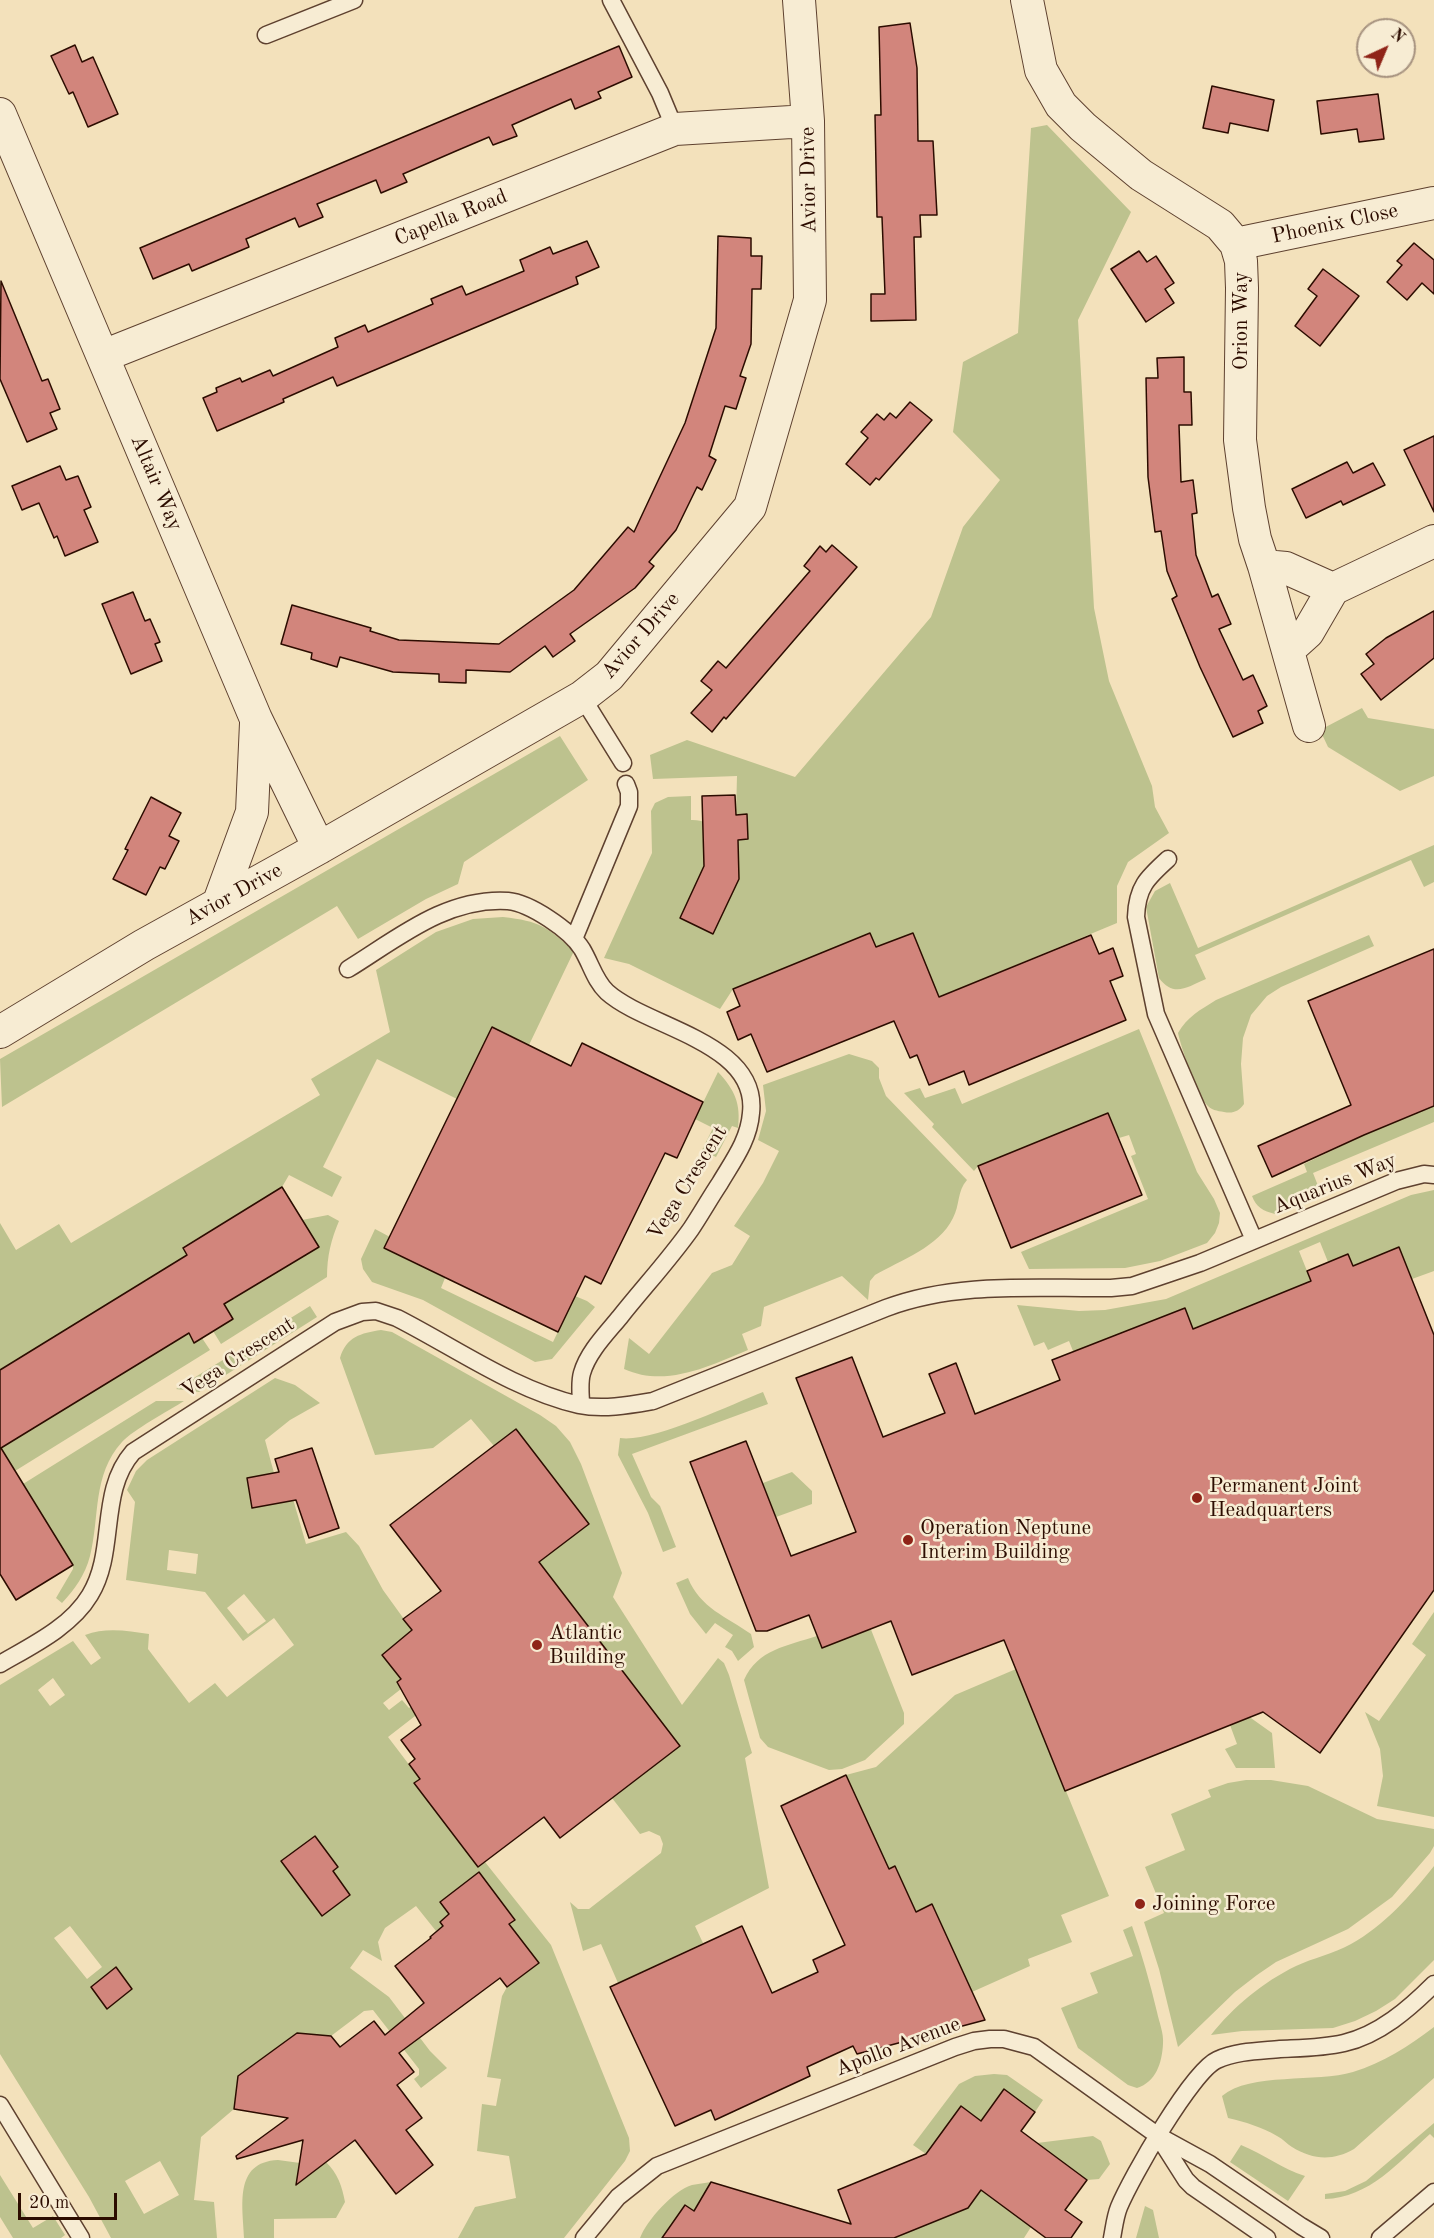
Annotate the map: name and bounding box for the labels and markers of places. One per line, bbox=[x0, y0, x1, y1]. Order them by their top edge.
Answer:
place label: Permanent Joint Headquarters bbox=[1209, 1473, 1359, 1523]
marker: Permanent Joint Headquarters bbox=[1190, 1491, 1204, 1505]
place label: Operation Neptune Interim Building bbox=[920, 1515, 1091, 1565]
marker: Operation Neptune Interim Building bbox=[901, 1533, 915, 1547]
place label: Atlantic Building bbox=[549, 1620, 625, 1670]
marker: Atlantic Building bbox=[530, 1638, 544, 1652]
place label: Joining Force bbox=[1152, 1891, 1276, 1917]
marker: Joining Force bbox=[1133, 1897, 1147, 1911]

